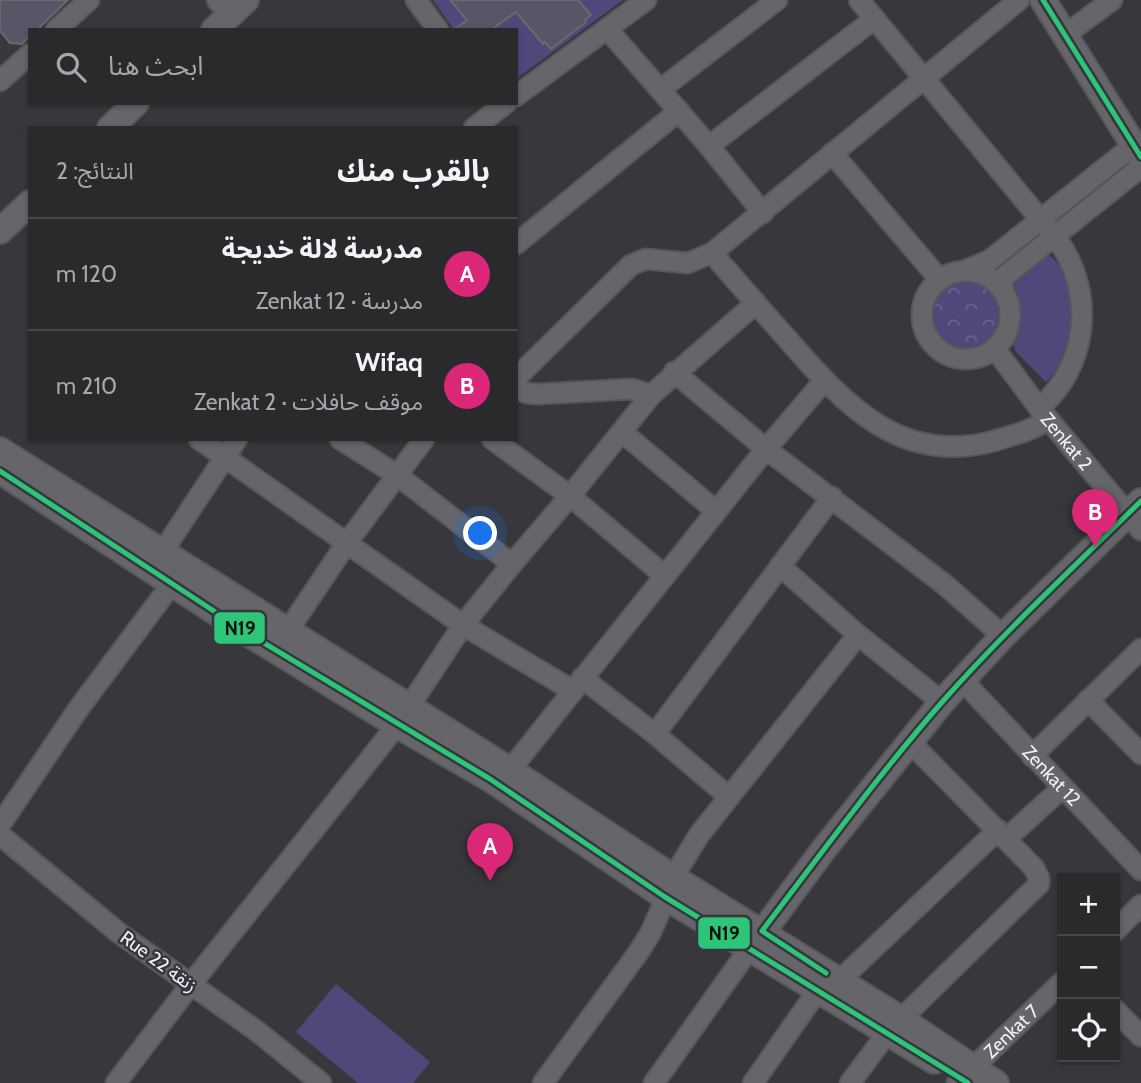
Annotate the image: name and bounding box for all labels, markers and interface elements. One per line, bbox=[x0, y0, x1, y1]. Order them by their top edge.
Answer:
search box bbox=[28, 28, 518, 105]
icon: search bbox=[52, 48, 90, 86]
text: ابحث هنا bbox=[108, 50, 203, 82]
text: بالقرب منك bbox=[337, 152, 490, 189]
text: النتائج: 2 bbox=[56, 157, 134, 185]
text: مدرسة لالة خديجة bbox=[222, 233, 423, 265]
text: 120 m bbox=[56, 260, 117, 288]
text: A bbox=[460, 260, 474, 288]
text: مدرسة · Zenkat 12 bbox=[256, 287, 423, 315]
text: Wifaq bbox=[355, 346, 423, 378]
text: 210 m bbox=[56, 372, 117, 400]
text: B bbox=[460, 372, 474, 400]
text: موقف حافلات · Zenkat 2 bbox=[194, 388, 423, 416]
street label: Zenkat 2 bbox=[1036, 408, 1097, 475]
pin: B bbox=[1072, 489, 1118, 547]
your location bbox=[463, 516, 497, 550]
line badge: N19 bbox=[213, 611, 266, 645]
text: N19 bbox=[224, 617, 256, 640]
street label: Zenkat 12 bbox=[1018, 741, 1085, 811]
pin: A bbox=[467, 823, 513, 881]
map controls bbox=[1057, 873, 1120, 1062]
button: + bbox=[1057, 873, 1120, 936]
line badge: N19 bbox=[697, 916, 751, 950]
text: N19 bbox=[708, 922, 740, 945]
street label: Rue 22 زنقة bbox=[116, 926, 202, 997]
button: − bbox=[1057, 936, 1120, 999]
street label: Zenkat 7 bbox=[979, 999, 1044, 1063]
button: locate bbox=[1057, 999, 1120, 1062]

